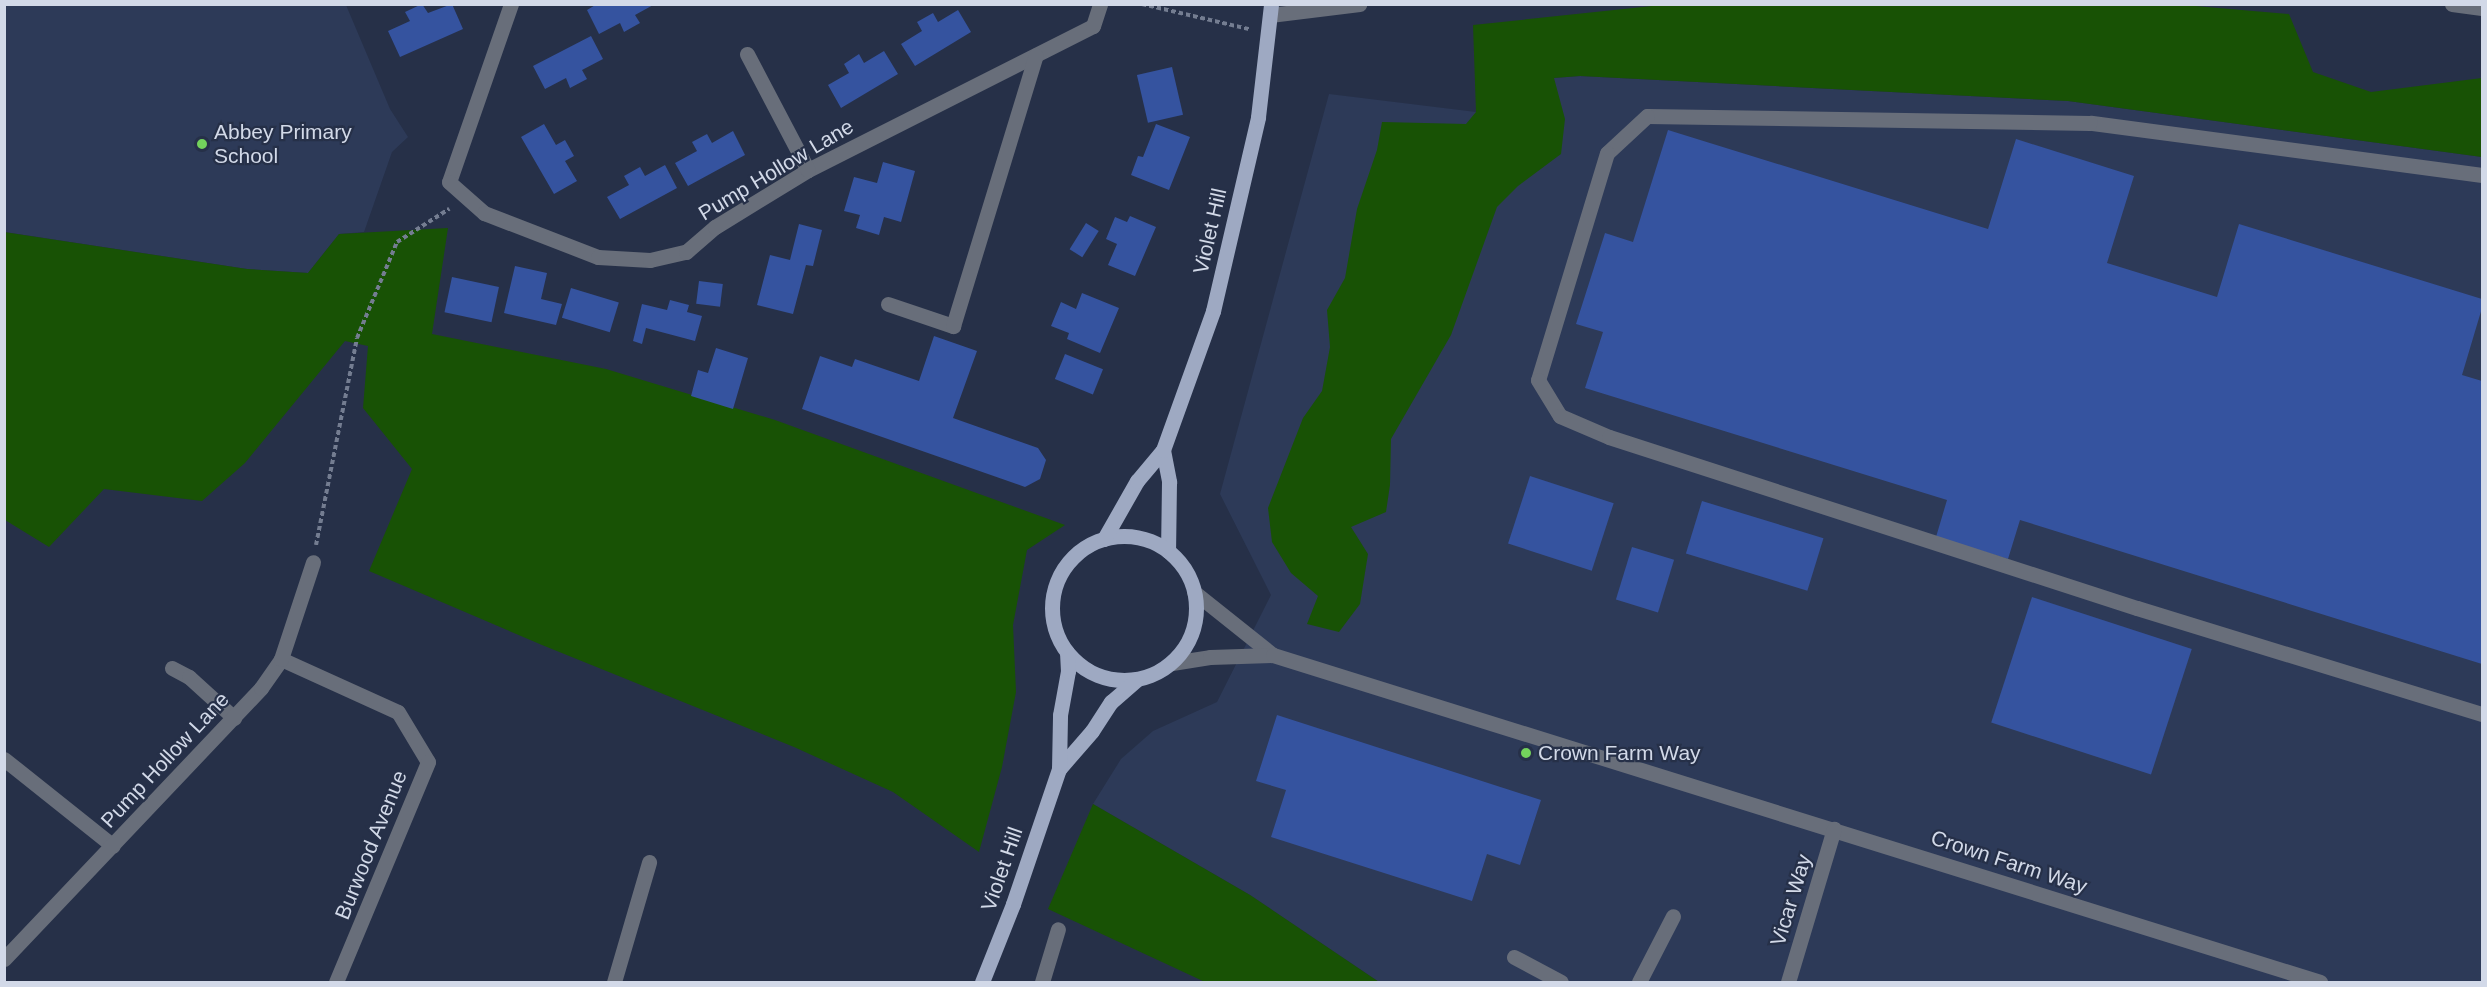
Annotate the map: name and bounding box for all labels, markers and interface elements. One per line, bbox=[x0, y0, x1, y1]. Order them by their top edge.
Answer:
street label: Pump Hollow Lane bbox=[694, 114, 858, 226]
place label: Abbey Primary School bbox=[214, 119, 352, 169]
marker: Abbey Primary School bbox=[195, 137, 209, 151]
street label: Violet Hill bbox=[1188, 186, 1232, 276]
street label: Pump Hollow Lane bbox=[96, 687, 234, 833]
place label: Crown Farm Way bbox=[1538, 740, 1701, 766]
marker: Crown Farm Way bbox=[1519, 746, 1533, 760]
street label: Burwood Avenue bbox=[329, 766, 413, 924]
street label: Violet Hill bbox=[976, 824, 1028, 914]
street label: Crown Farm Way bbox=[1928, 825, 2090, 899]
street label: Vicar Way bbox=[1765, 851, 1817, 949]

